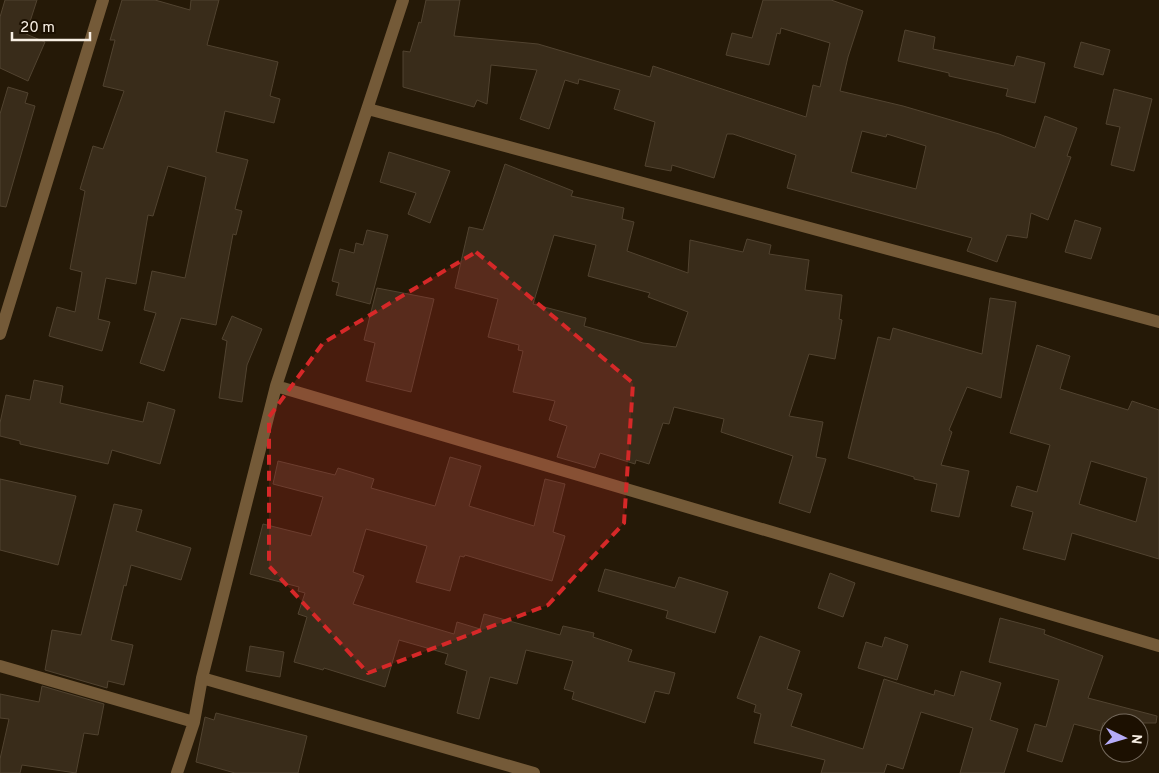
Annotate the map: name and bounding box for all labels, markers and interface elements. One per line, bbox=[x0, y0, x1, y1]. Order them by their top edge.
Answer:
scale bar bbox=[12, 10, 90, 42]
text: 20 m bbox=[20, 19, 55, 38]
north arrow bbox=[1099, 713, 1149, 763]
text: N bbox=[1127, 733, 1144, 745]

